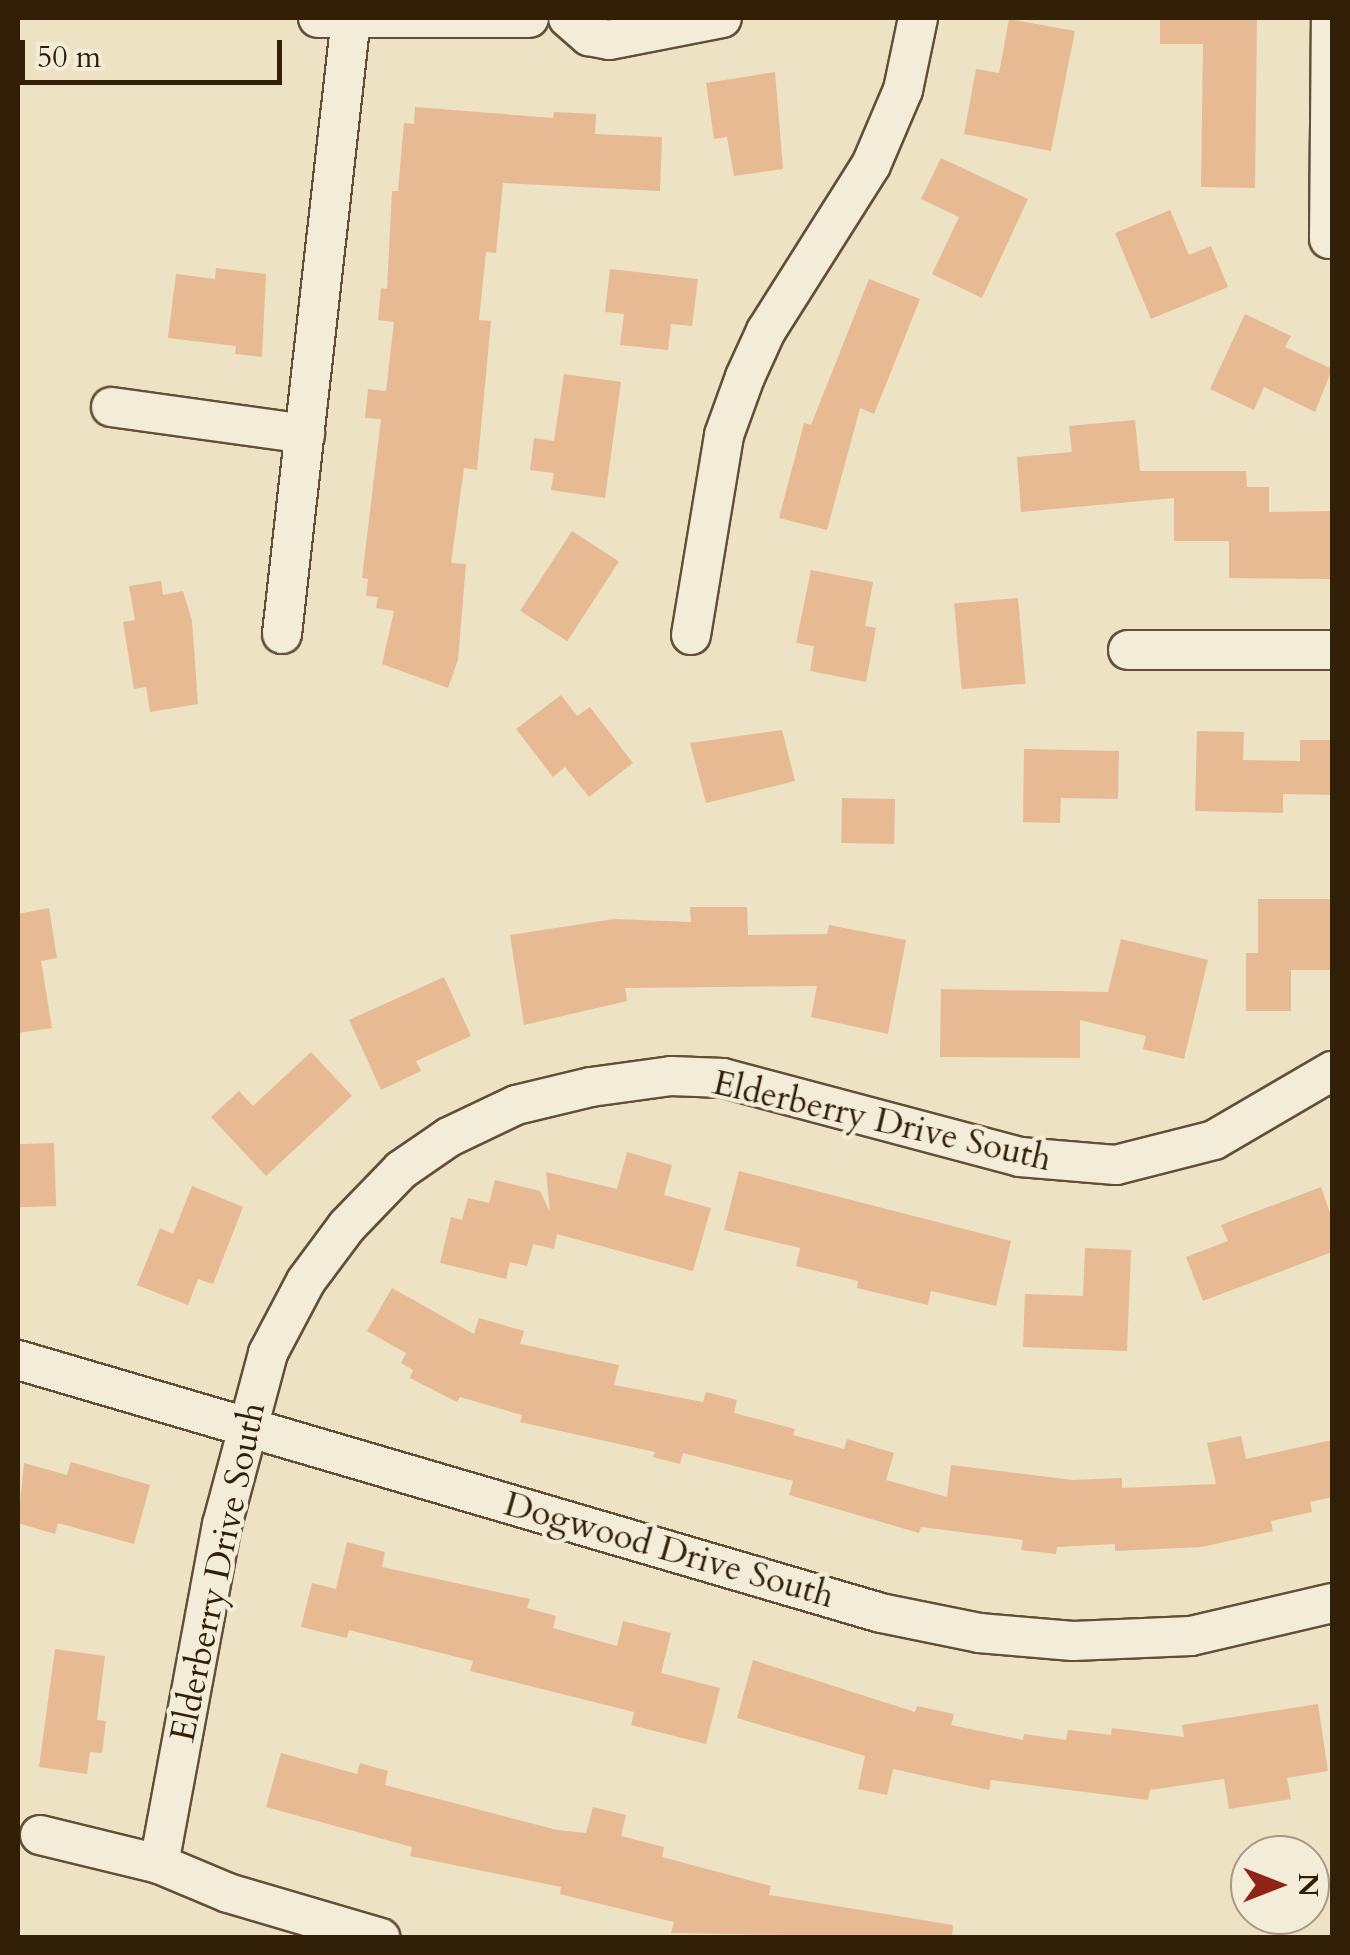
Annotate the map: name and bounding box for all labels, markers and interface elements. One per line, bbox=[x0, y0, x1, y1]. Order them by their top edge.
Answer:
scale bar bbox=[25, 20, 288, 82]
text: 50 m bbox=[37, 37, 101, 78]
street label: Elderberry Drive South bbox=[709, 1062, 1055, 1180]
street label: Elderberry Drive South bbox=[162, 1398, 274, 1746]
street label: Dogwood Drive South bbox=[499, 1483, 839, 1617]
north arrow bbox=[1230, 1835, 1330, 1935]
text: N bbox=[1289, 1873, 1327, 1897]

